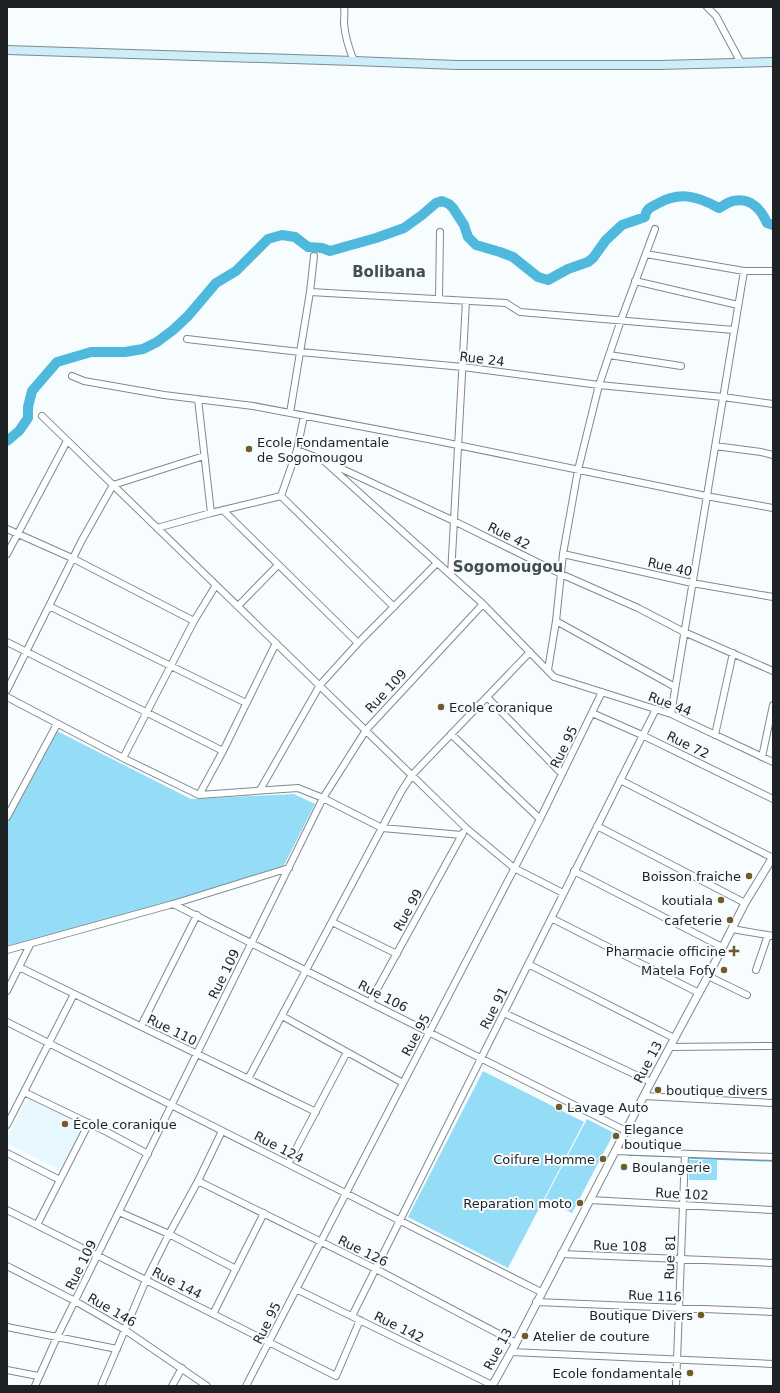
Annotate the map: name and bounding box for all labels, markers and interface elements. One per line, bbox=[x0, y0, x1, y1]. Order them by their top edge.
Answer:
district label: Bolibana bbox=[352, 263, 426, 281]
street label: Rue 24 bbox=[459, 349, 505, 369]
place label: Ecole Fondamentale de Sogomougou bbox=[257, 435, 389, 465]
marker: Ecole Fondamentale de Sogomougou bbox=[244, 444, 254, 454]
street label: Rue 42 bbox=[485, 519, 533, 553]
street label: Rue 40 bbox=[646, 555, 694, 579]
district label: Sogomougou bbox=[453, 558, 563, 576]
street label: Rue 109 bbox=[362, 666, 410, 716]
street label: Rue 44 bbox=[646, 689, 694, 719]
place label: Ecole coranique bbox=[449, 700, 553, 715]
marker: Ecole coranique bbox=[436, 702, 446, 712]
street label: Rue 95 bbox=[547, 723, 581, 771]
street label: Rue 72 bbox=[664, 728, 712, 762]
place label: Boisson fraiche bbox=[642, 869, 741, 884]
marker: Boisson fraiche bbox=[744, 871, 754, 881]
street label: Rue 99 bbox=[390, 887, 426, 933]
place label: koutiala bbox=[661, 893, 713, 908]
marker: koutiala bbox=[716, 895, 726, 905]
place label: cafeterie bbox=[664, 913, 722, 928]
marker: cafeterie bbox=[725, 915, 735, 925]
place label: Pharmacie officine bbox=[606, 944, 726, 959]
marker: Pharmacie officine bbox=[729, 946, 739, 956]
street label: Rue 109 bbox=[206, 947, 242, 1001]
place label: Matela Fofy bbox=[641, 963, 716, 978]
marker: Matela Fofy bbox=[719, 965, 729, 975]
street label: Rue 106 bbox=[356, 977, 410, 1015]
street label: Rue 91 bbox=[477, 984, 511, 1032]
street label: Rue 95 bbox=[399, 1011, 433, 1059]
street label: Rue 110 bbox=[145, 1012, 199, 1048]
street label: Rue 13 bbox=[631, 1038, 665, 1086]
place label: boutique divers bbox=[666, 1083, 768, 1098]
marker: boutique divers bbox=[653, 1085, 663, 1095]
place label: Lavage Auto bbox=[567, 1100, 648, 1115]
marker: Lavage Auto bbox=[554, 1102, 564, 1112]
place label: École coranique bbox=[73, 1117, 177, 1132]
marker: École coranique bbox=[60, 1119, 70, 1129]
place label: Elegance boutique bbox=[624, 1122, 683, 1152]
street label: Rue 124 bbox=[252, 1128, 306, 1166]
marker: Elegance boutique bbox=[611, 1131, 621, 1141]
place label: Coifure Homme bbox=[493, 1152, 595, 1167]
marker: Coifure Homme bbox=[598, 1154, 608, 1164]
place label: Boulangerie bbox=[632, 1160, 710, 1175]
marker: Boulangerie bbox=[619, 1162, 629, 1172]
street label: Rue 102 bbox=[655, 1185, 709, 1203]
place label: Reparation moto bbox=[463, 1196, 572, 1211]
marker: Reparation moto bbox=[575, 1198, 585, 1208]
street label: Rue 126 bbox=[336, 1233, 390, 1269]
street label: Rue 81 bbox=[662, 1234, 678, 1280]
street label: Rue 109 bbox=[63, 1238, 99, 1292]
street label: Rue 108 bbox=[593, 1238, 647, 1254]
street label: Rue 144 bbox=[150, 1264, 204, 1302]
street label: Rue 116 bbox=[628, 1288, 682, 1304]
street label: Rue 146 bbox=[85, 1290, 139, 1330]
street label: Rue 95 bbox=[250, 1299, 284, 1347]
place label: Boutique Divers bbox=[589, 1308, 693, 1323]
street label: Rue 142 bbox=[372, 1309, 426, 1345]
marker: Boutique Divers bbox=[696, 1310, 706, 1320]
street label: Rue 13 bbox=[481, 1325, 515, 1373]
place label: Atelier de couture bbox=[533, 1329, 650, 1344]
marker: Atelier de couture bbox=[520, 1331, 530, 1341]
place label: Ecole fondamentale bbox=[552, 1366, 682, 1381]
marker: Ecole fondamentale bbox=[685, 1368, 695, 1378]

